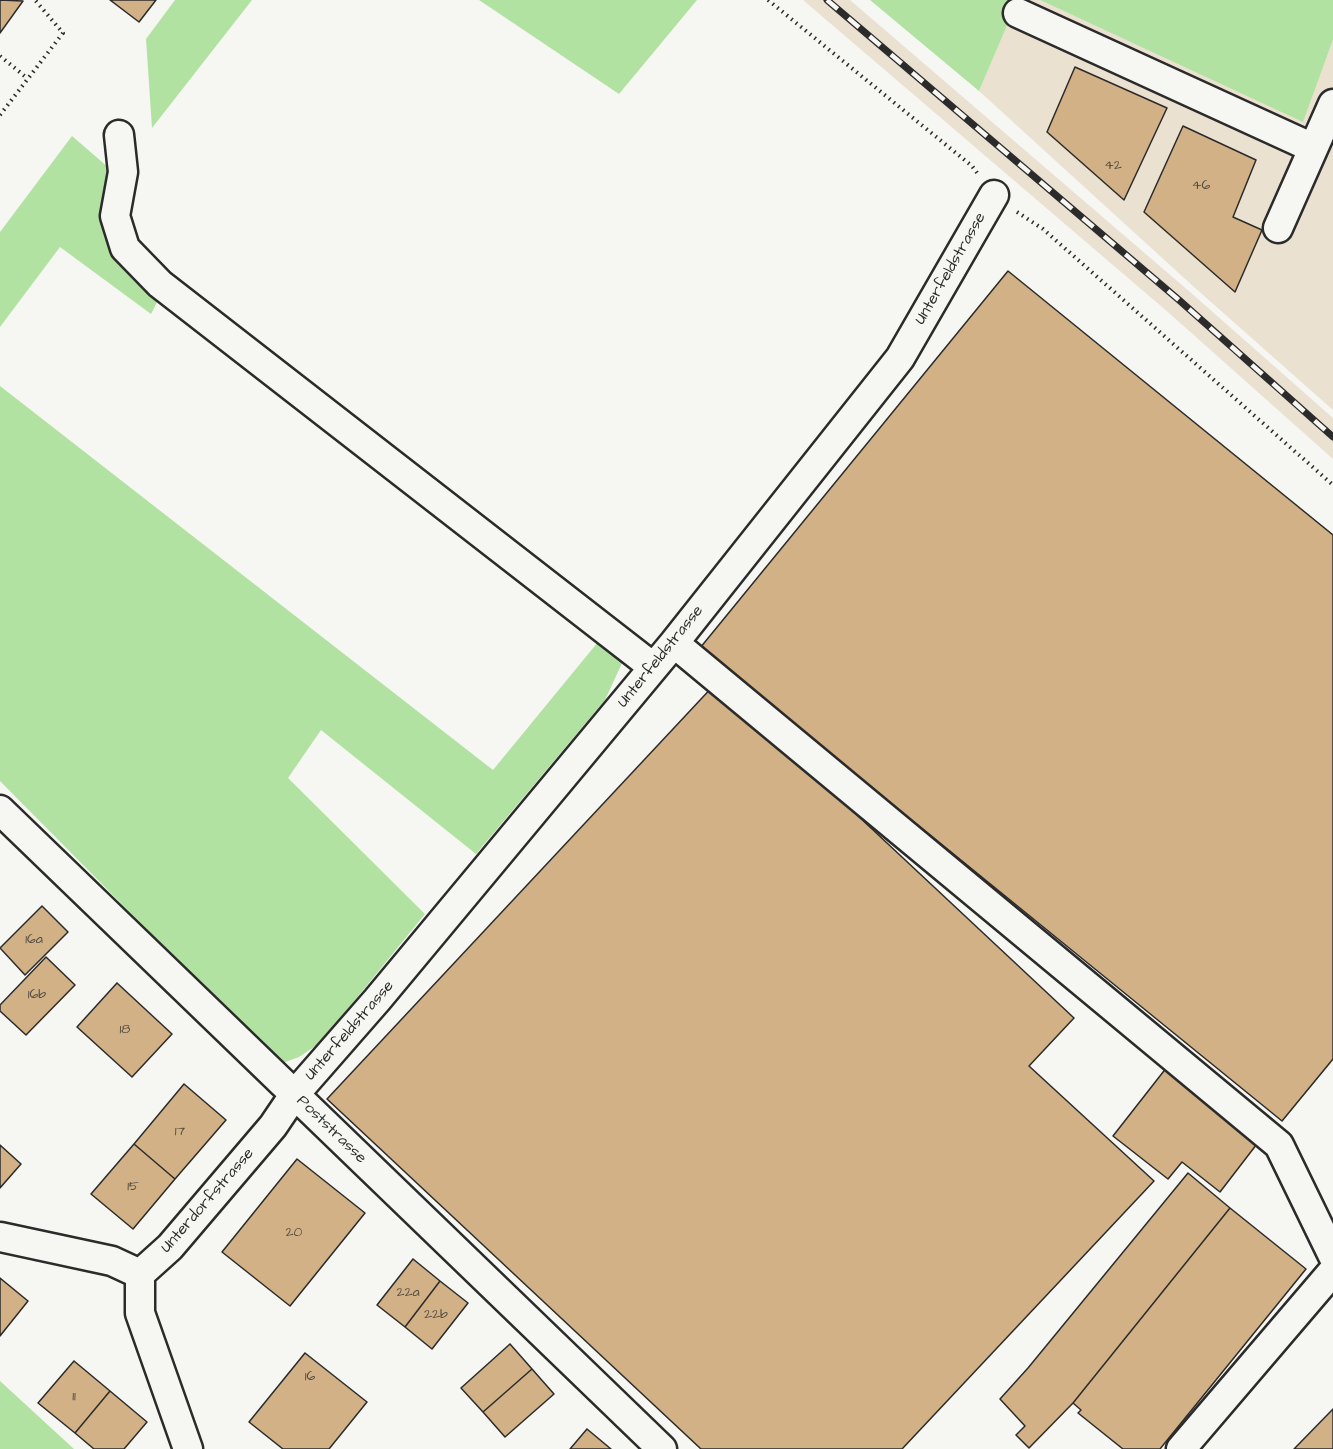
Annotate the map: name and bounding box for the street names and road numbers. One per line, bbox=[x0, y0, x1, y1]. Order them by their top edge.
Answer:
street label: Unterfeldstrasse bbox=[911, 210, 991, 328]
street label: Unterfeldstrasse bbox=[614, 602, 708, 712]
street label: Unterfeldstrasse bbox=[301, 977, 399, 1085]
street label: Poststrasse bbox=[292, 1092, 370, 1168]
street label: Unterdorfstrasse bbox=[157, 1145, 259, 1257]

